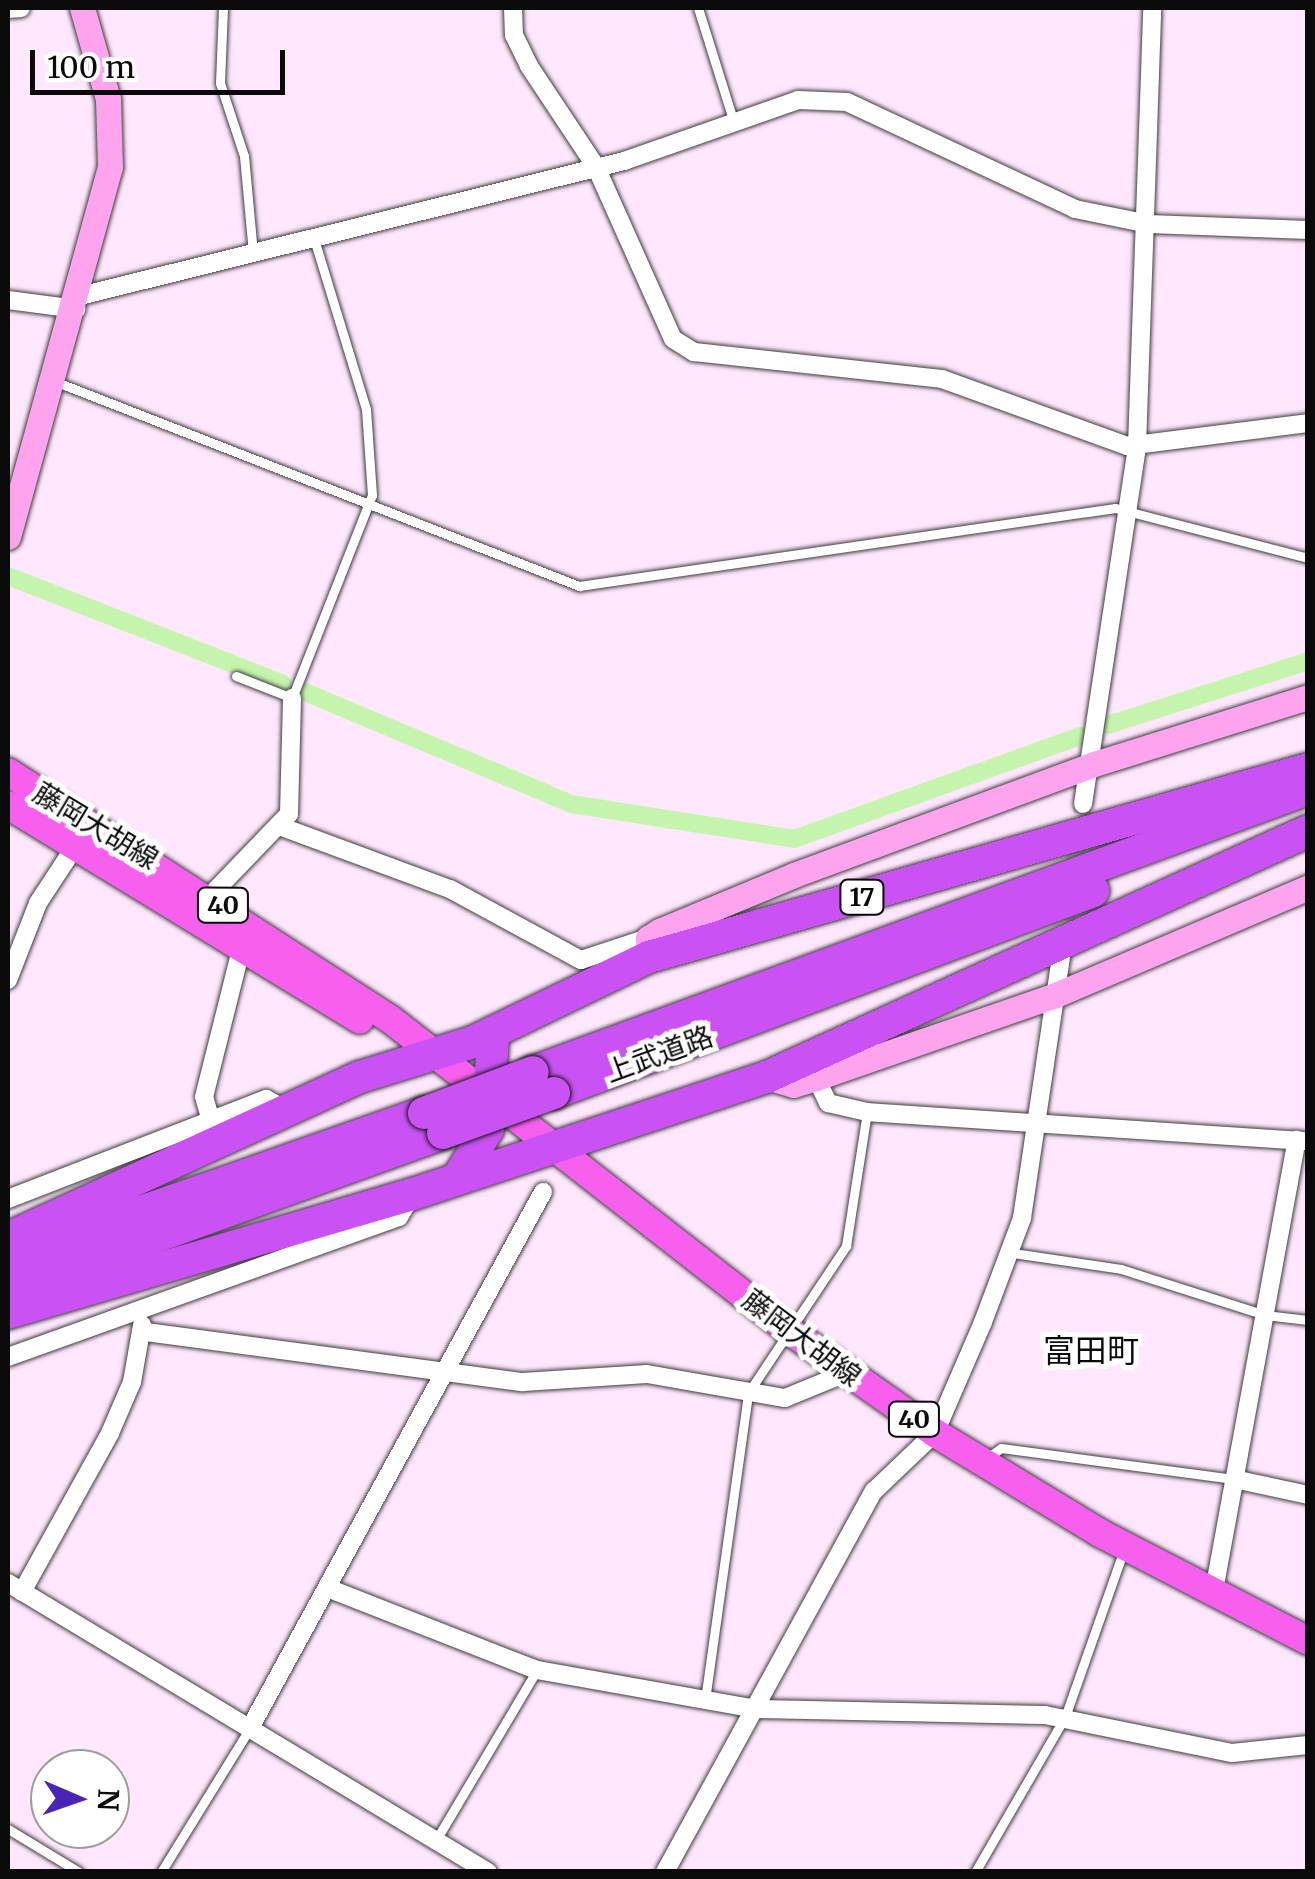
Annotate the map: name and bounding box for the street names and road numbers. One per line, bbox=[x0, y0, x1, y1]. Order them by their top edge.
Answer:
street label: 藤岡大胡線 bbox=[27, 776, 165, 876]
road number: 17 bbox=[837, 877, 887, 917]
road number: 40 bbox=[196, 885, 250, 925]
street label: 上武道路 bbox=[601, 1019, 717, 1089]
street label: 藤岡大胡線 bbox=[736, 1282, 868, 1394]
road number: 40 bbox=[886, 1399, 942, 1439]

